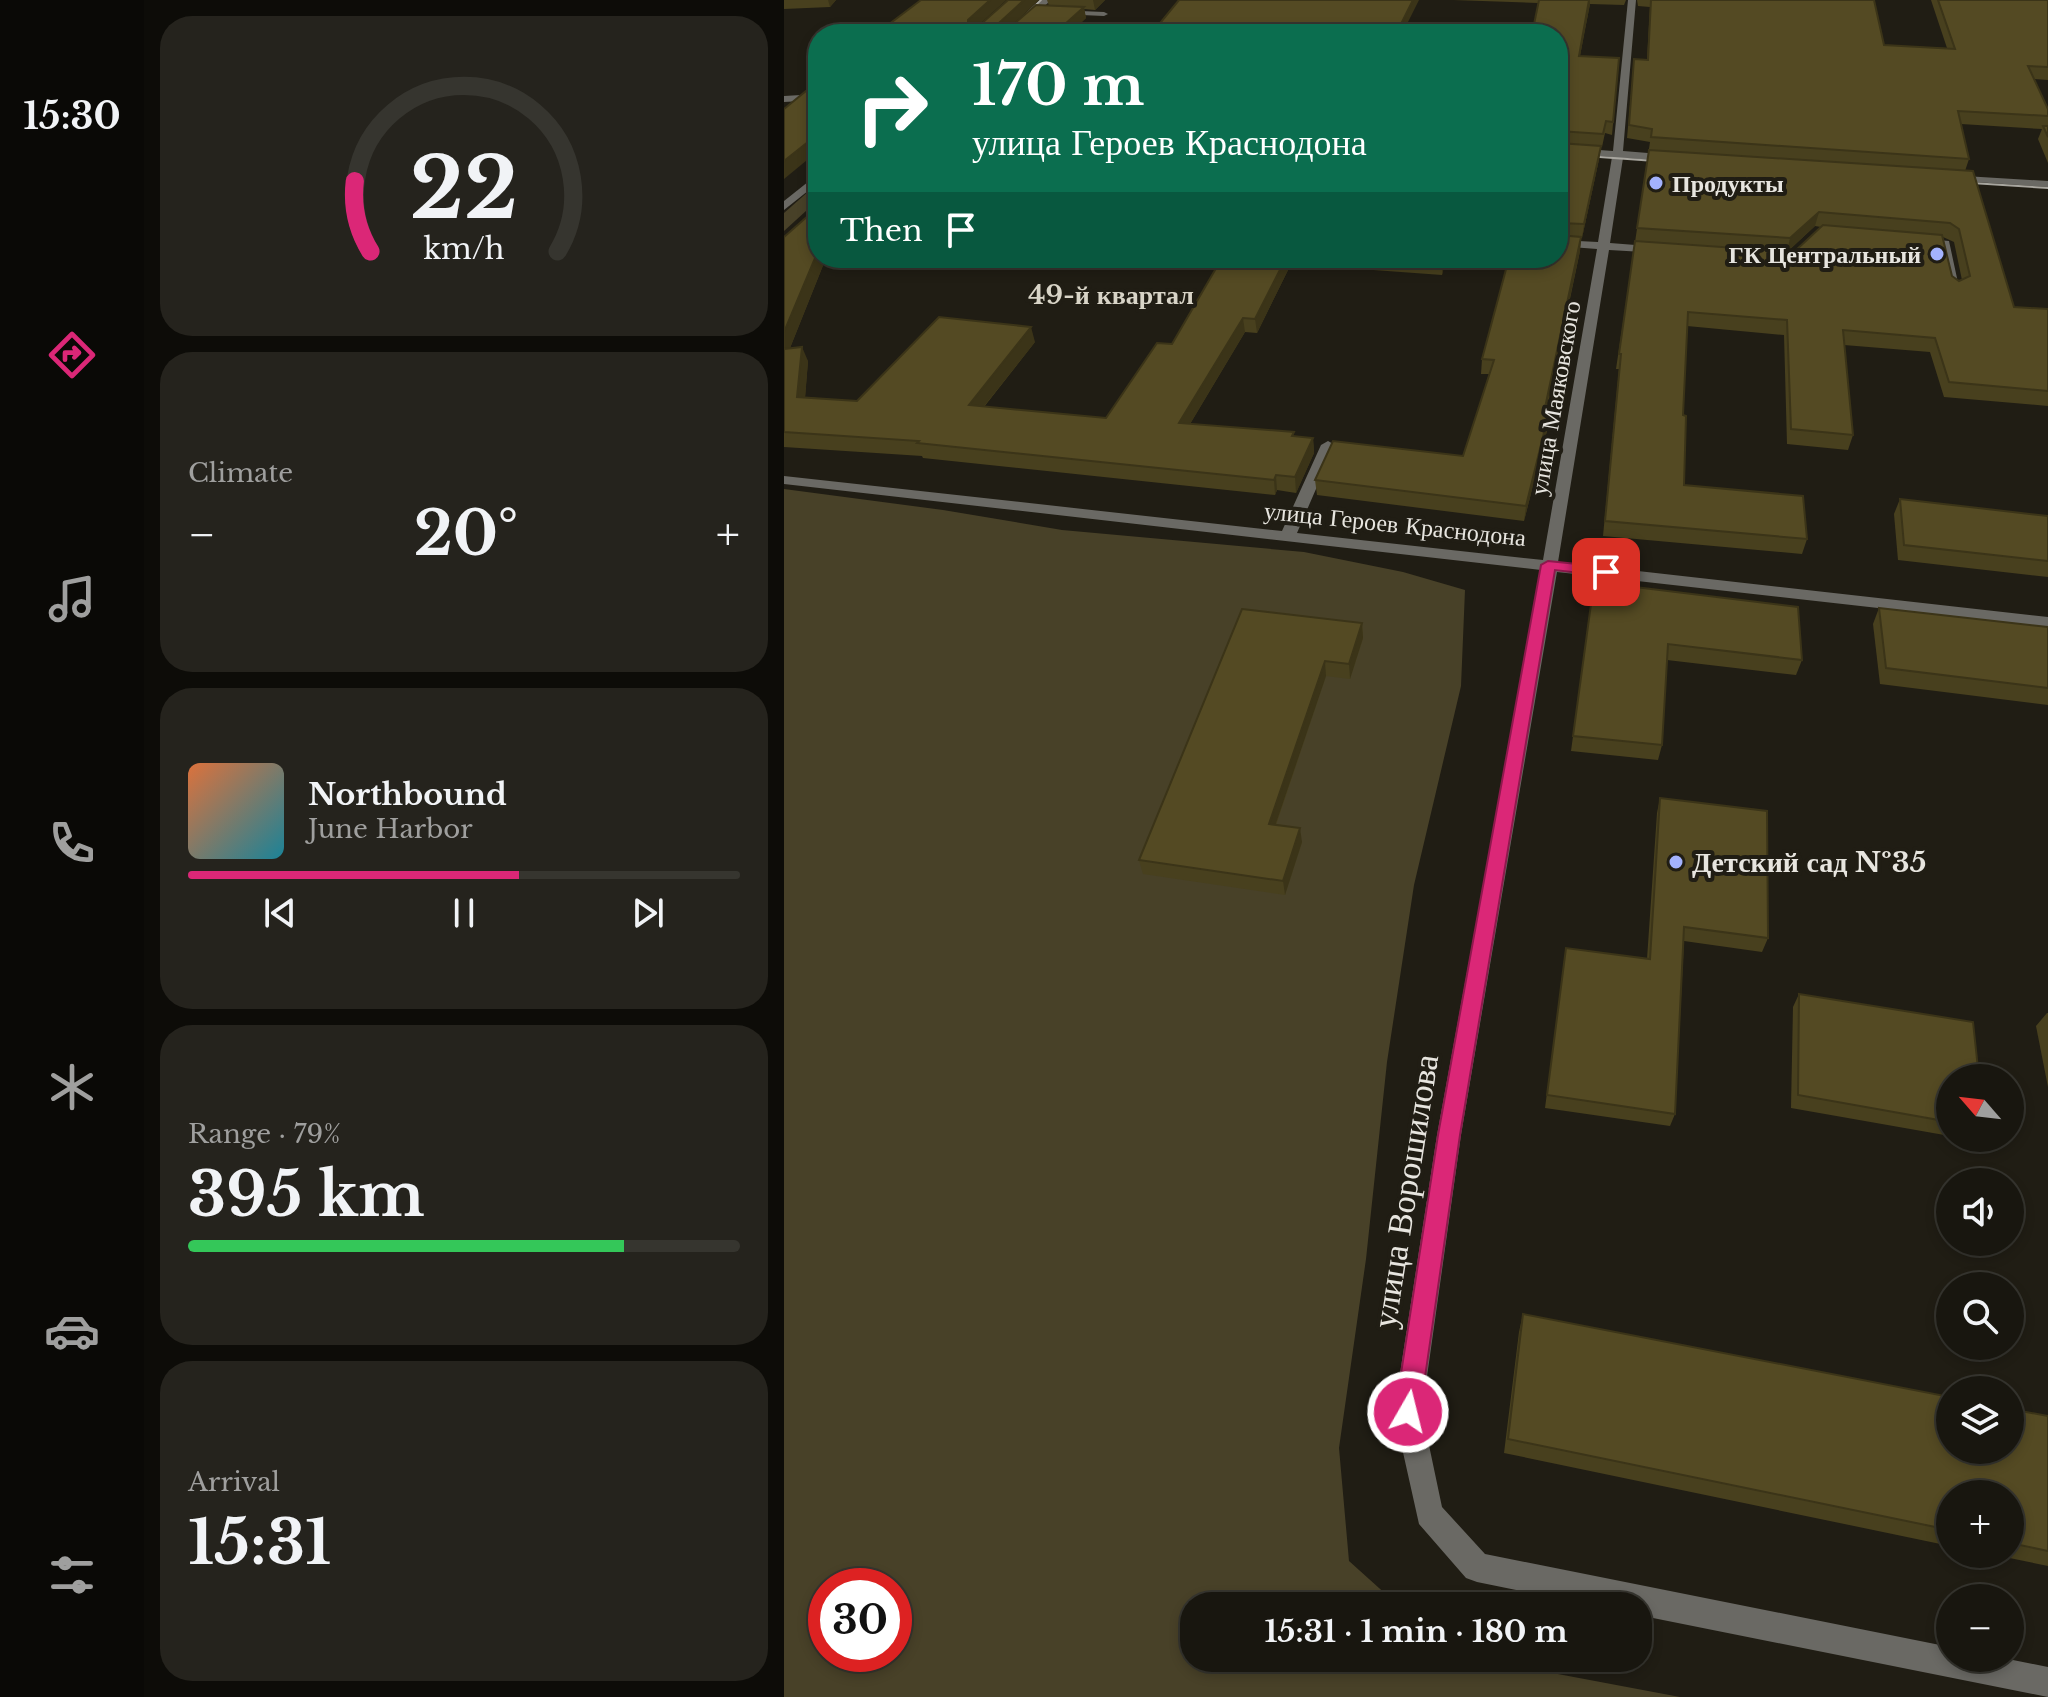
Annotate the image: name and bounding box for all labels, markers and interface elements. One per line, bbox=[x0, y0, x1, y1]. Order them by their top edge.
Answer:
text: 170 m bbox=[972, 51, 1144, 120]
icon: right bbox=[840, 56, 944, 160]
text: 15:30 bbox=[23, 94, 121, 139]
text: улица Героев Краснодона bbox=[972, 120, 1367, 165]
text: 22 bbox=[410, 137, 518, 240]
place label: Продукты bbox=[1672, 169, 1784, 198]
marker: Продукты bbox=[1647, 174, 1665, 192]
icon: arrive bbox=[939, 208, 983, 252]
text: Then bbox=[840, 212, 923, 249]
text: km/h bbox=[423, 231, 505, 267]
place label: ГК Центральный bbox=[1729, 240, 1921, 269]
marker: ГК Центральный bbox=[1928, 245, 1946, 263]
district label: 49-й квартал bbox=[1028, 279, 1194, 311]
street label: улица Маяковского bbox=[1524, 298, 1586, 498]
icon: directions bbox=[44, 327, 100, 383]
text: Climate bbox=[188, 457, 293, 489]
street label: улица Героев Краснодона bbox=[1263, 496, 1528, 552]
text: 20° bbox=[414, 497, 518, 571]
text: − bbox=[188, 507, 216, 562]
text: + bbox=[716, 507, 740, 562]
pin bbox=[1572, 538, 1640, 606]
icon: arrive bbox=[1584, 550, 1628, 594]
icon: music bbox=[44, 571, 100, 627]
text: Northbound bbox=[308, 776, 507, 813]
text: June Harbor bbox=[308, 813, 473, 845]
icon: phone bbox=[44, 815, 100, 871]
place label: Детский сад №35 bbox=[1692, 845, 1926, 880]
marker: Детский сад №35 bbox=[1667, 853, 1685, 871]
icon: previous bbox=[258, 891, 302, 935]
icon: pause bbox=[442, 891, 486, 935]
icon: next bbox=[626, 891, 670, 935]
street label: улица Ворошилова bbox=[1363, 1051, 1447, 1331]
icon: climate bbox=[44, 1059, 100, 1115]
north arrow bbox=[1936, 1064, 2024, 1152]
map controls bbox=[1936, 1064, 2024, 1672]
text: Range · 79% bbox=[188, 1118, 341, 1150]
text: 395 km bbox=[188, 1158, 425, 1232]
button: sound bbox=[1936, 1168, 2024, 1256]
button: search bbox=[1936, 1272, 2024, 1360]
icon: car bbox=[44, 1303, 100, 1359]
position arrow bbox=[1366, 1370, 1450, 1454]
button: layers bbox=[1936, 1376, 2024, 1464]
text: Arrival bbox=[188, 1466, 280, 1498]
button: + bbox=[1936, 1480, 2024, 1568]
text: 15:31 bbox=[188, 1506, 331, 1580]
icon: filters bbox=[44, 1547, 100, 1603]
speed limit sign: 30 bbox=[808, 1568, 912, 1672]
button: − bbox=[1936, 1584, 2024, 1672]
text: 15:31 · 1 min · 180 m bbox=[1264, 1613, 1568, 1650]

